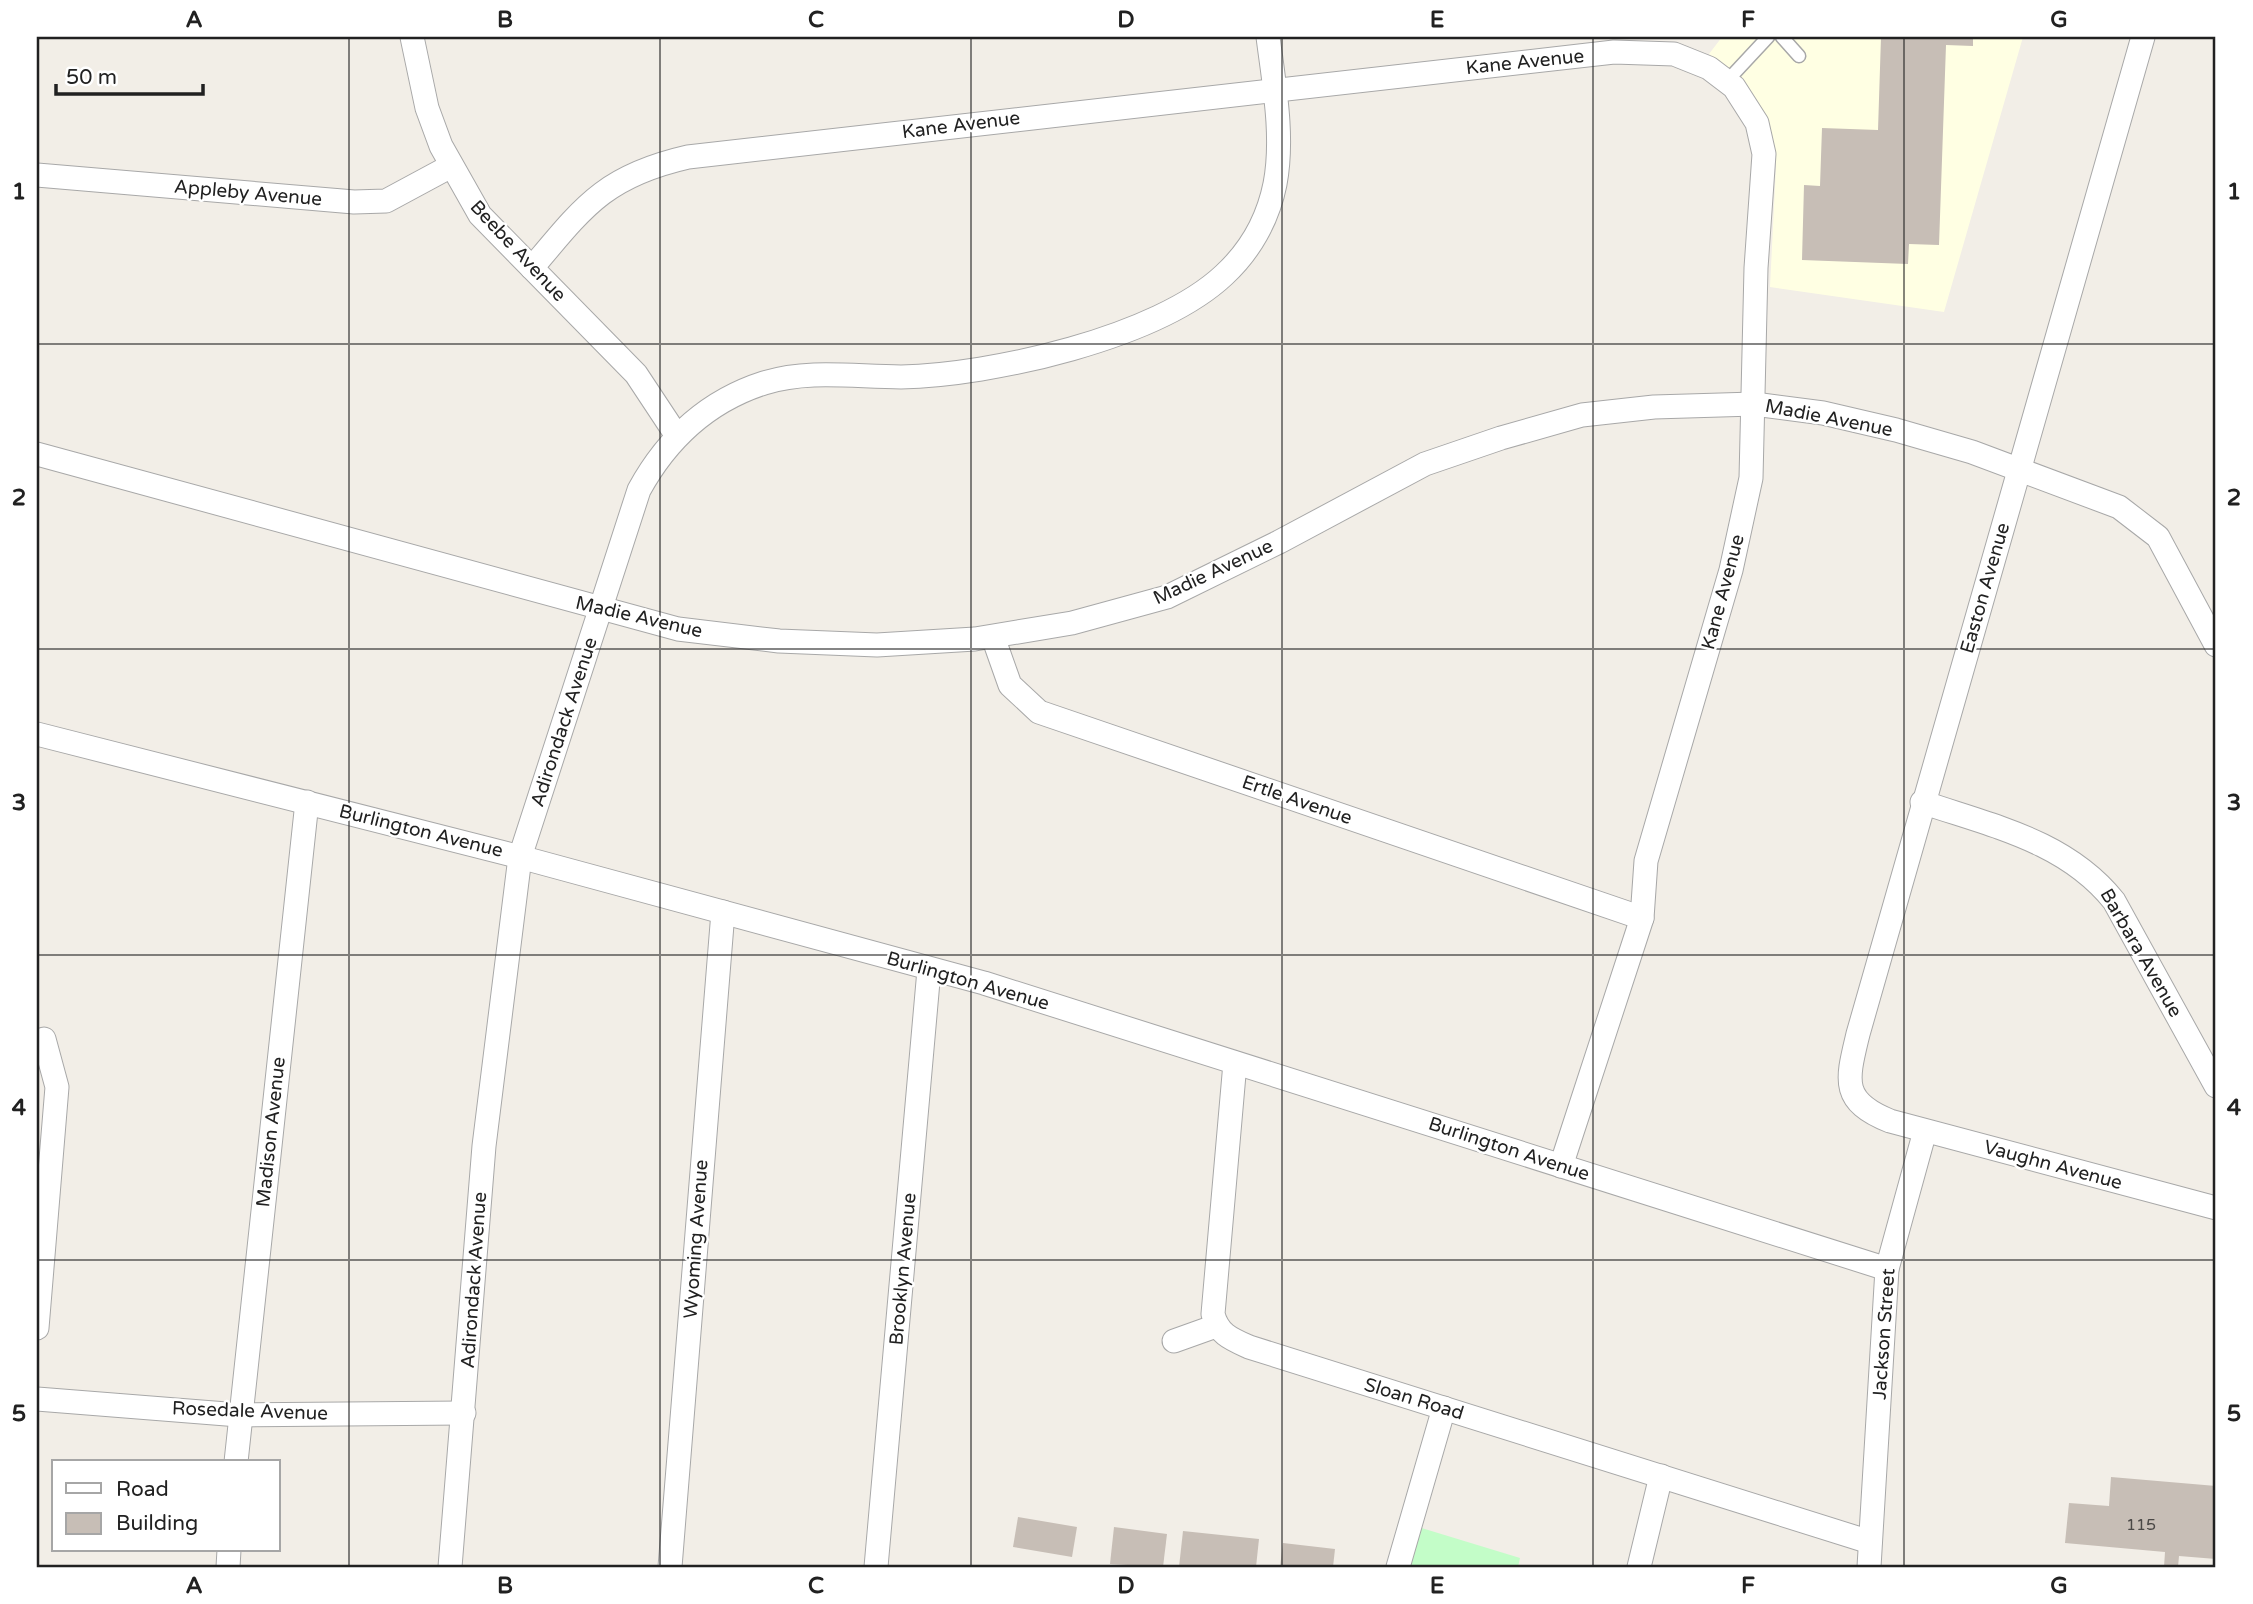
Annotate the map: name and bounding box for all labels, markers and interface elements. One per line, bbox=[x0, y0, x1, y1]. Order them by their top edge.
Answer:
text: A bbox=[185, 6, 203, 34]
text: B bbox=[497, 6, 513, 34]
text: C bbox=[808, 6, 824, 34]
text: D bbox=[1117, 6, 1135, 34]
text: E bbox=[1430, 6, 1444, 34]
text: F bbox=[1741, 6, 1755, 34]
text: G bbox=[2050, 6, 2068, 34]
street label: Kane Avenue bbox=[1465, 45, 1585, 79]
scale bar bbox=[56, 52, 203, 96]
text: 50 m bbox=[66, 65, 117, 90]
street label: Kane Avenue bbox=[901, 107, 1021, 143]
street label: Appleby Avenue bbox=[173, 176, 323, 210]
text: 1 bbox=[12, 178, 26, 206]
text: 1 bbox=[2227, 178, 2241, 206]
street label: Beebe Avenue bbox=[466, 196, 570, 306]
street label: Madie Avenue bbox=[1763, 395, 1895, 441]
text: 2 bbox=[12, 484, 26, 512]
text: 2 bbox=[2227, 484, 2241, 512]
street label: Easton Avenue bbox=[1956, 520, 2014, 656]
street label: Kane Avenue bbox=[1697, 532, 1749, 652]
street label: Madie Avenue bbox=[1150, 535, 1276, 609]
street label: Madie Avenue bbox=[573, 592, 705, 642]
street label: Adirondack Avenue bbox=[526, 634, 602, 810]
street label: Ertle Avenue bbox=[1239, 771, 1355, 829]
text: 3 bbox=[12, 789, 26, 817]
text: 3 bbox=[2227, 789, 2241, 817]
street label: Burlington Avenue bbox=[337, 800, 505, 862]
street label: Barbara Avenue bbox=[2095, 885, 2187, 1021]
street label: Burlington Avenue bbox=[884, 947, 1052, 1015]
street label: Madison Avenue bbox=[252, 1056, 290, 1208]
text: 4 bbox=[12, 1094, 27, 1122]
text: 4 bbox=[2227, 1094, 2242, 1122]
street label: Burlington Avenue bbox=[1426, 1113, 1592, 1185]
street label: Vaughn Avenue bbox=[1981, 1136, 2125, 1194]
street label: Wyoming Avenue bbox=[679, 1159, 713, 1319]
street label: Adirondack Avenue bbox=[457, 1191, 491, 1369]
street label: Brooklyn Avenue bbox=[885, 1192, 921, 1346]
street label: Jackson Street bbox=[1868, 1268, 1900, 1400]
street label: Sloan Road bbox=[1362, 1373, 1466, 1425]
street label: Rosedale Avenue bbox=[172, 1397, 328, 1425]
text: 5 bbox=[12, 1400, 26, 1428]
text: 5 bbox=[2227, 1400, 2241, 1428]
legend bbox=[52, 1460, 280, 1552]
text: Road bbox=[116, 1477, 169, 1502]
text: Building bbox=[116, 1511, 198, 1536]
house number: 115 bbox=[2126, 1515, 2156, 1535]
text: A bbox=[185, 1572, 203, 1600]
text: B bbox=[497, 1572, 513, 1600]
text: C bbox=[808, 1572, 824, 1600]
text: D bbox=[1117, 1572, 1135, 1600]
text: E bbox=[1430, 1572, 1444, 1600]
text: F bbox=[1741, 1572, 1755, 1600]
text: G bbox=[2050, 1572, 2068, 1600]

